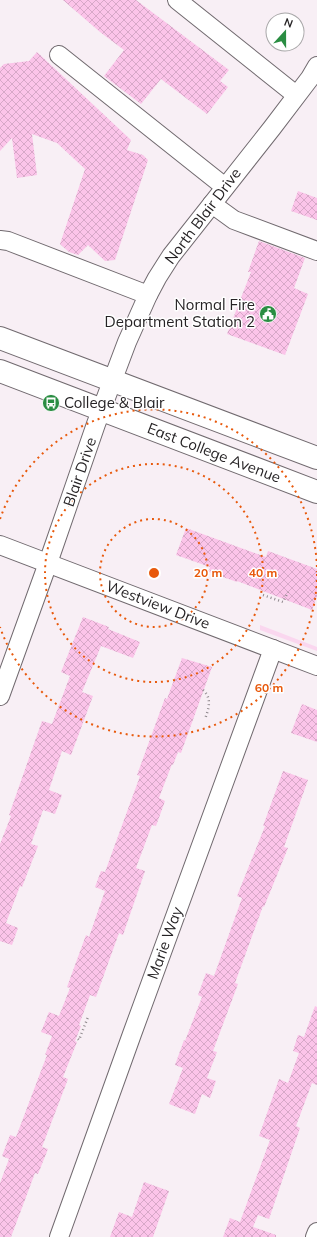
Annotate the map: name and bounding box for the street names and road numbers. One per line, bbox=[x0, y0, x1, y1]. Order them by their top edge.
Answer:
street label: North Blair Drive bbox=[160, 164, 245, 268]
street label: East College Avenue bbox=[145, 418, 284, 487]
street label: Blair Drive bbox=[59, 435, 100, 509]
street label: Westview Drive bbox=[104, 576, 213, 633]
street label: Marie Way bbox=[143, 904, 186, 982]

